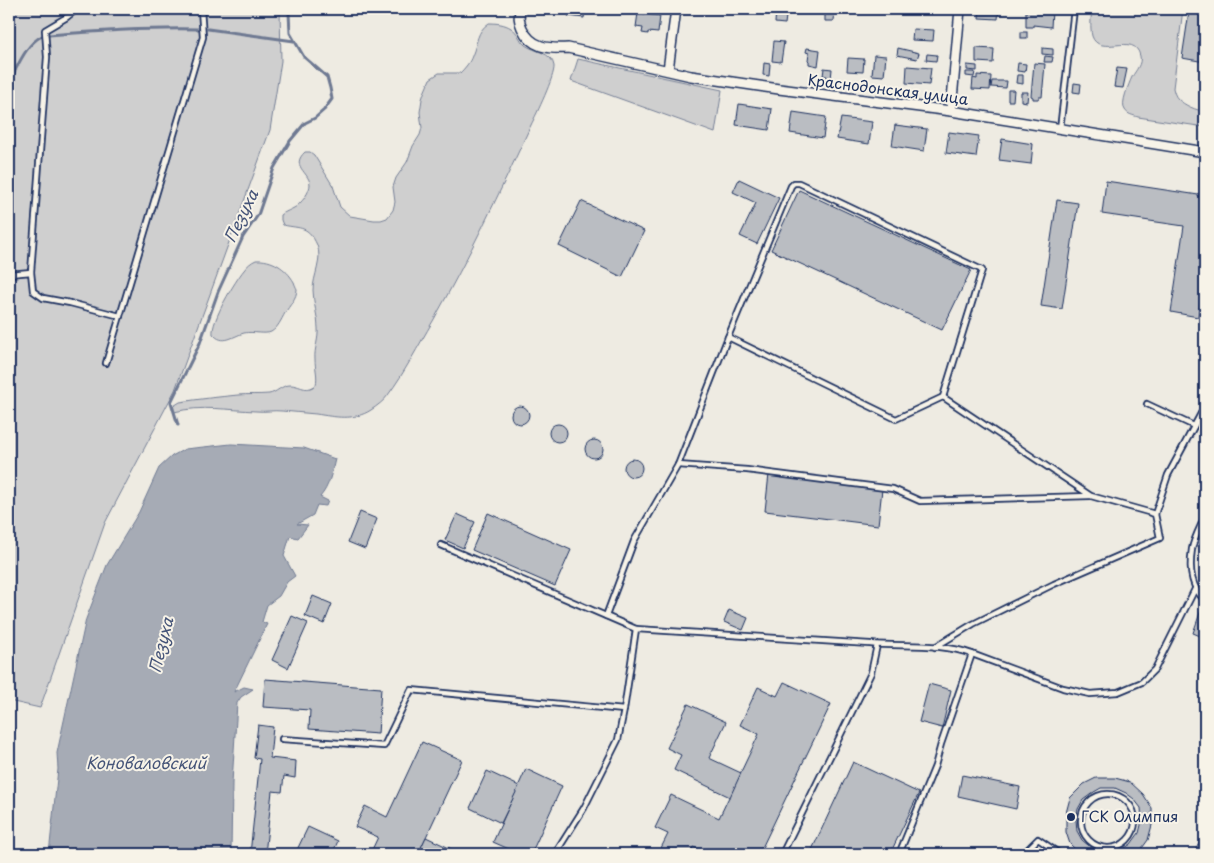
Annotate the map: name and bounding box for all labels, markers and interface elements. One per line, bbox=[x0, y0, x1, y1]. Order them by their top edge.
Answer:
street label: Краснодонская улица bbox=[807, 67, 970, 110]
water label: Пезуха bbox=[217, 184, 264, 246]
water label: Пезуха bbox=[142, 613, 179, 675]
water label: Коноваловский bbox=[86, 750, 208, 774]
place label: ГСК Олимпия bbox=[1081, 804, 1178, 827]
marker: ГСК Олимпия bbox=[1065, 811, 1077, 823]

